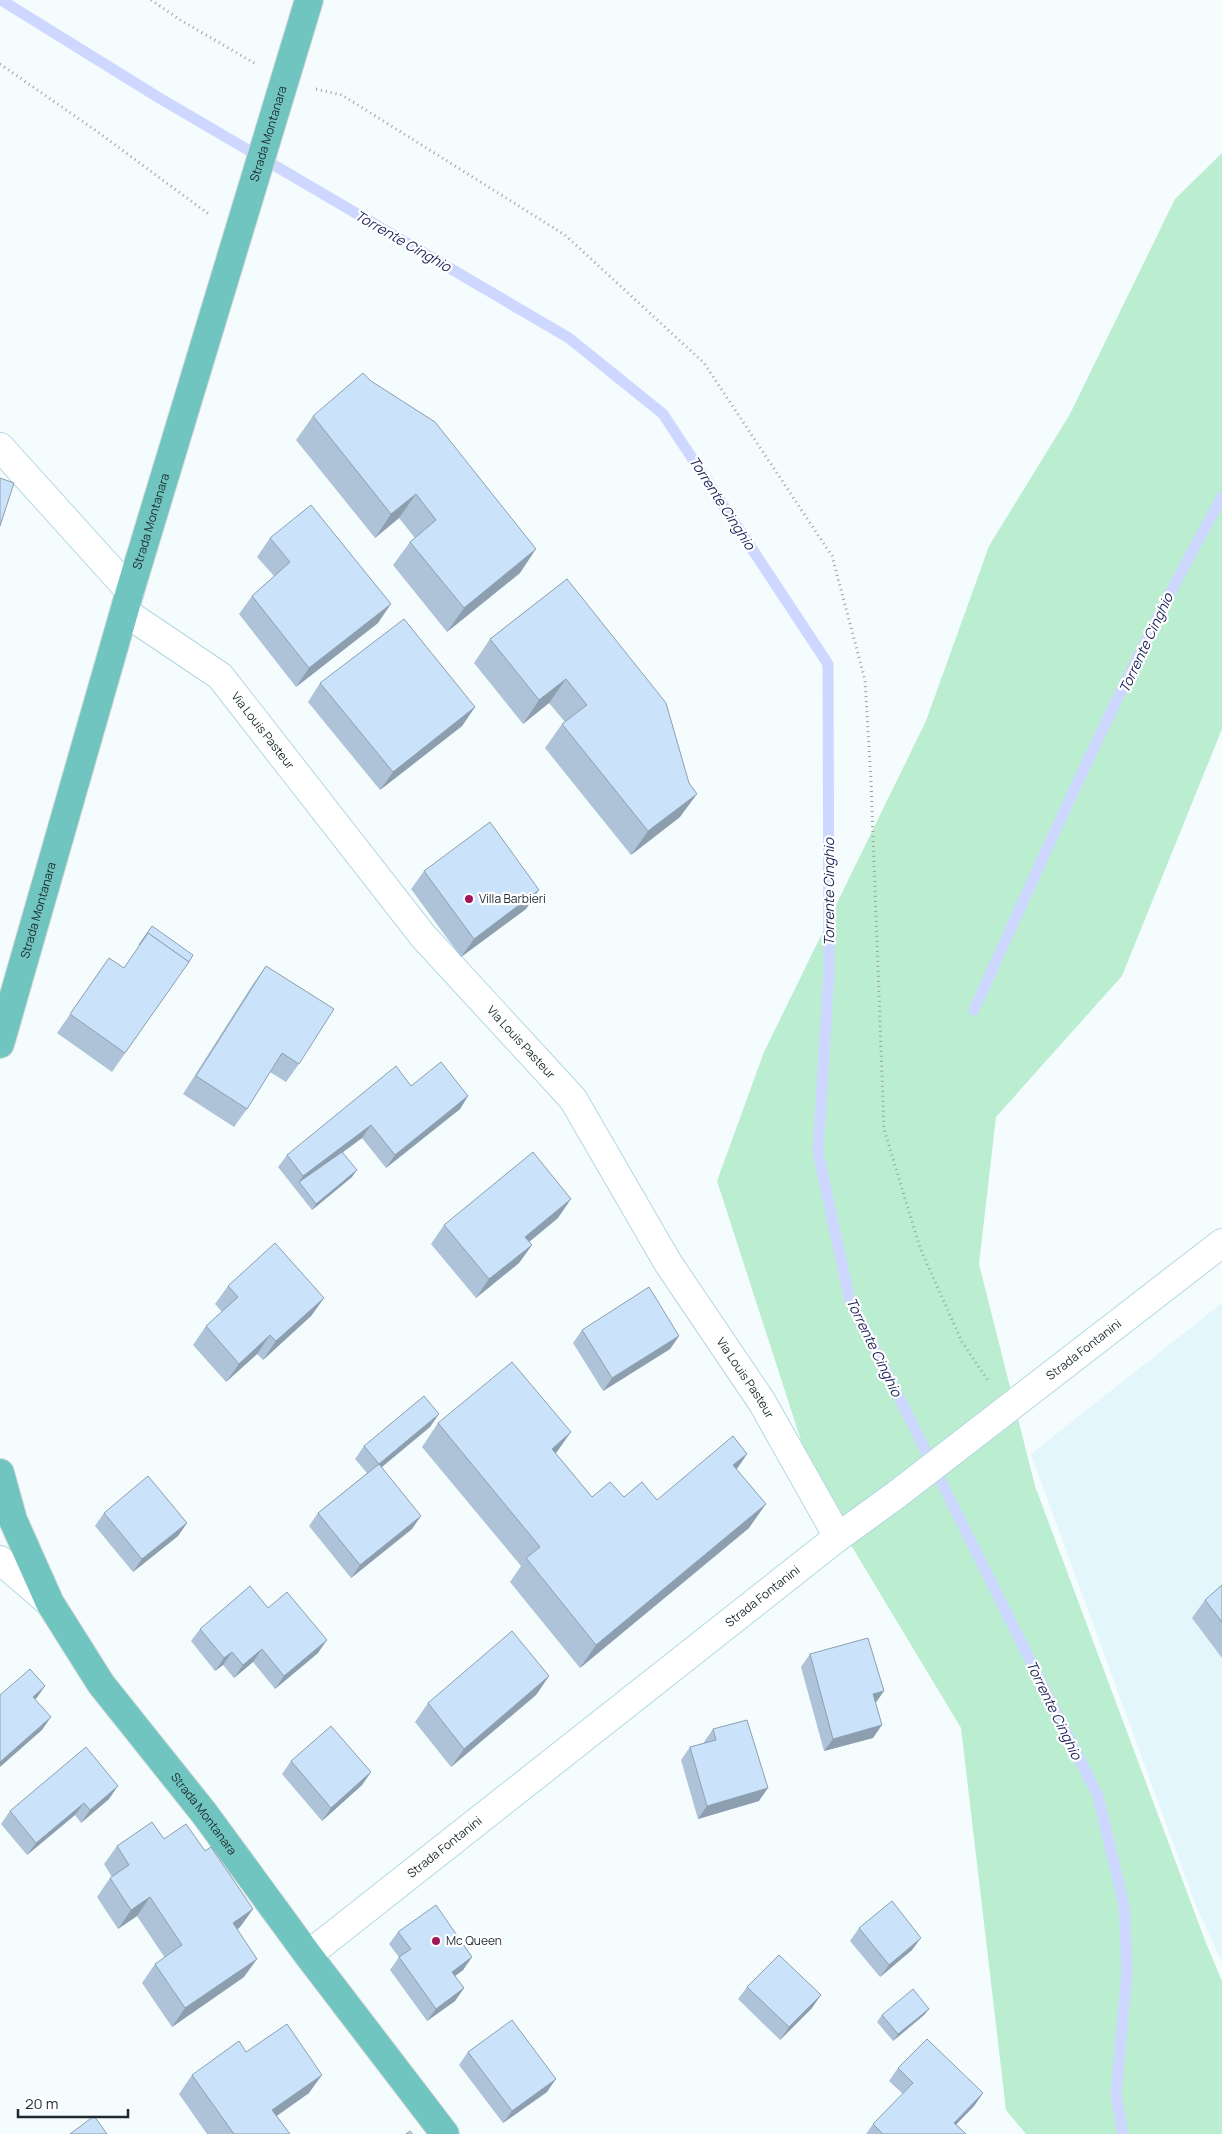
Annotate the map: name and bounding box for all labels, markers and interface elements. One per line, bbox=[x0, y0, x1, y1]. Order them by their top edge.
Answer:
street label: Strada Montanara bbox=[245, 84, 291, 184]
water label: Torrente Cinghio bbox=[352, 205, 455, 276]
water label: Torrente Cinghio bbox=[685, 452, 760, 554]
street label: Strada Montanara bbox=[128, 471, 173, 571]
water label: Torrente Cinghio bbox=[1114, 589, 1177, 696]
street label: Via Louis Pasteur bbox=[228, 688, 299, 773]
water label: Torrente Cinghio bbox=[819, 837, 838, 946]
street label: Strada Montanara bbox=[16, 860, 60, 960]
place label: Villa Barbieri bbox=[479, 890, 546, 907]
marker: Villa Barbieri bbox=[463, 893, 475, 905]
street label: Via Louis Pasteur bbox=[483, 1002, 560, 1083]
water label: Torrente Cinghio bbox=[842, 1294, 907, 1400]
street label: Strada Fontanini bbox=[1042, 1315, 1125, 1384]
street label: Via Louis Pasteur bbox=[713, 1334, 779, 1422]
street label: Strada Fontanini bbox=[721, 1561, 803, 1631]
water label: Torrente Cinghio bbox=[1022, 1657, 1087, 1763]
street label: Strada Montanara bbox=[167, 1769, 241, 1858]
street label: Strada Fontanini bbox=[403, 1812, 485, 1882]
place label: Mc Queen bbox=[446, 1932, 502, 1949]
marker: Mc Queen bbox=[430, 1935, 442, 1947]
scale bar bbox=[18, 2086, 128, 2118]
text: 20 m bbox=[25, 2093, 58, 2114]

